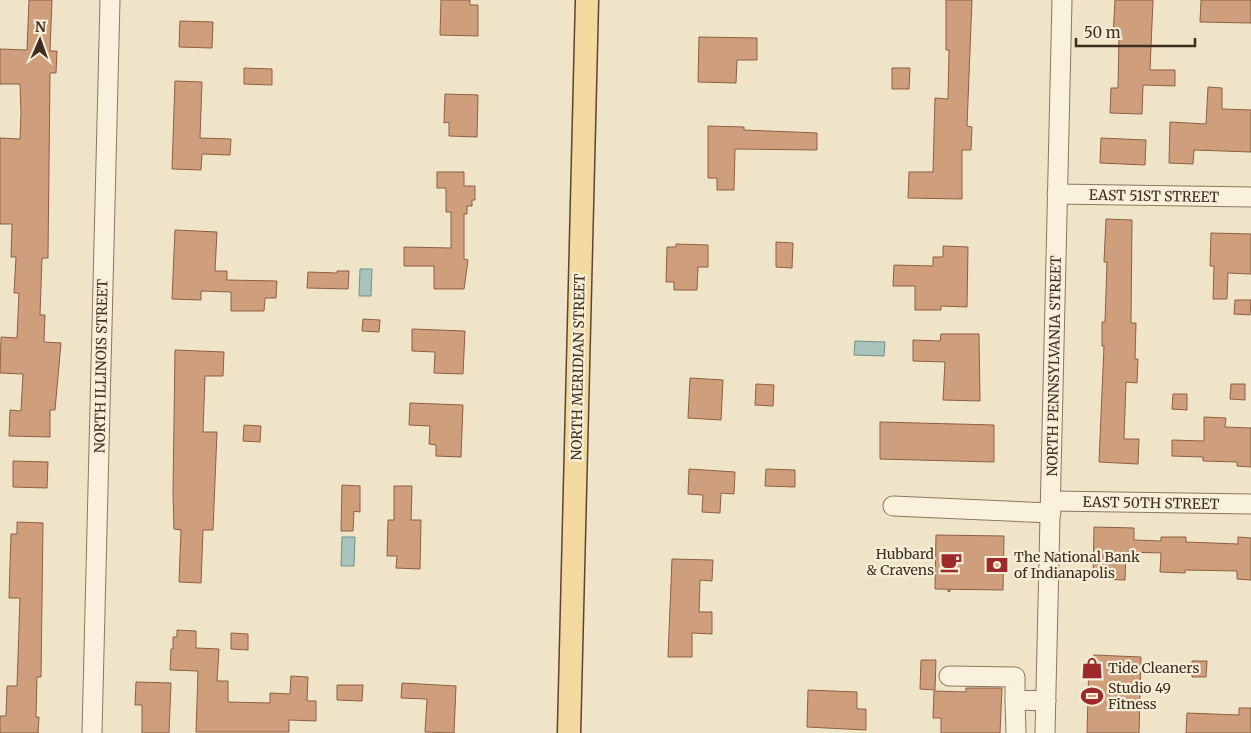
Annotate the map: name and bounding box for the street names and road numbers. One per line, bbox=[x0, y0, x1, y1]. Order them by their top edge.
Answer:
street label: EAST 51ST STREET bbox=[1089, 186, 1220, 206]
street label: NORTH PENNSYLVANIA STREET bbox=[1043, 255, 1065, 477]
street label: NORTH MERIDIAN STREET bbox=[567, 273, 589, 461]
street label: NORTH ILLINOIS STREET bbox=[90, 278, 112, 453]
street label: EAST 50TH STREET bbox=[1082, 493, 1220, 513]

